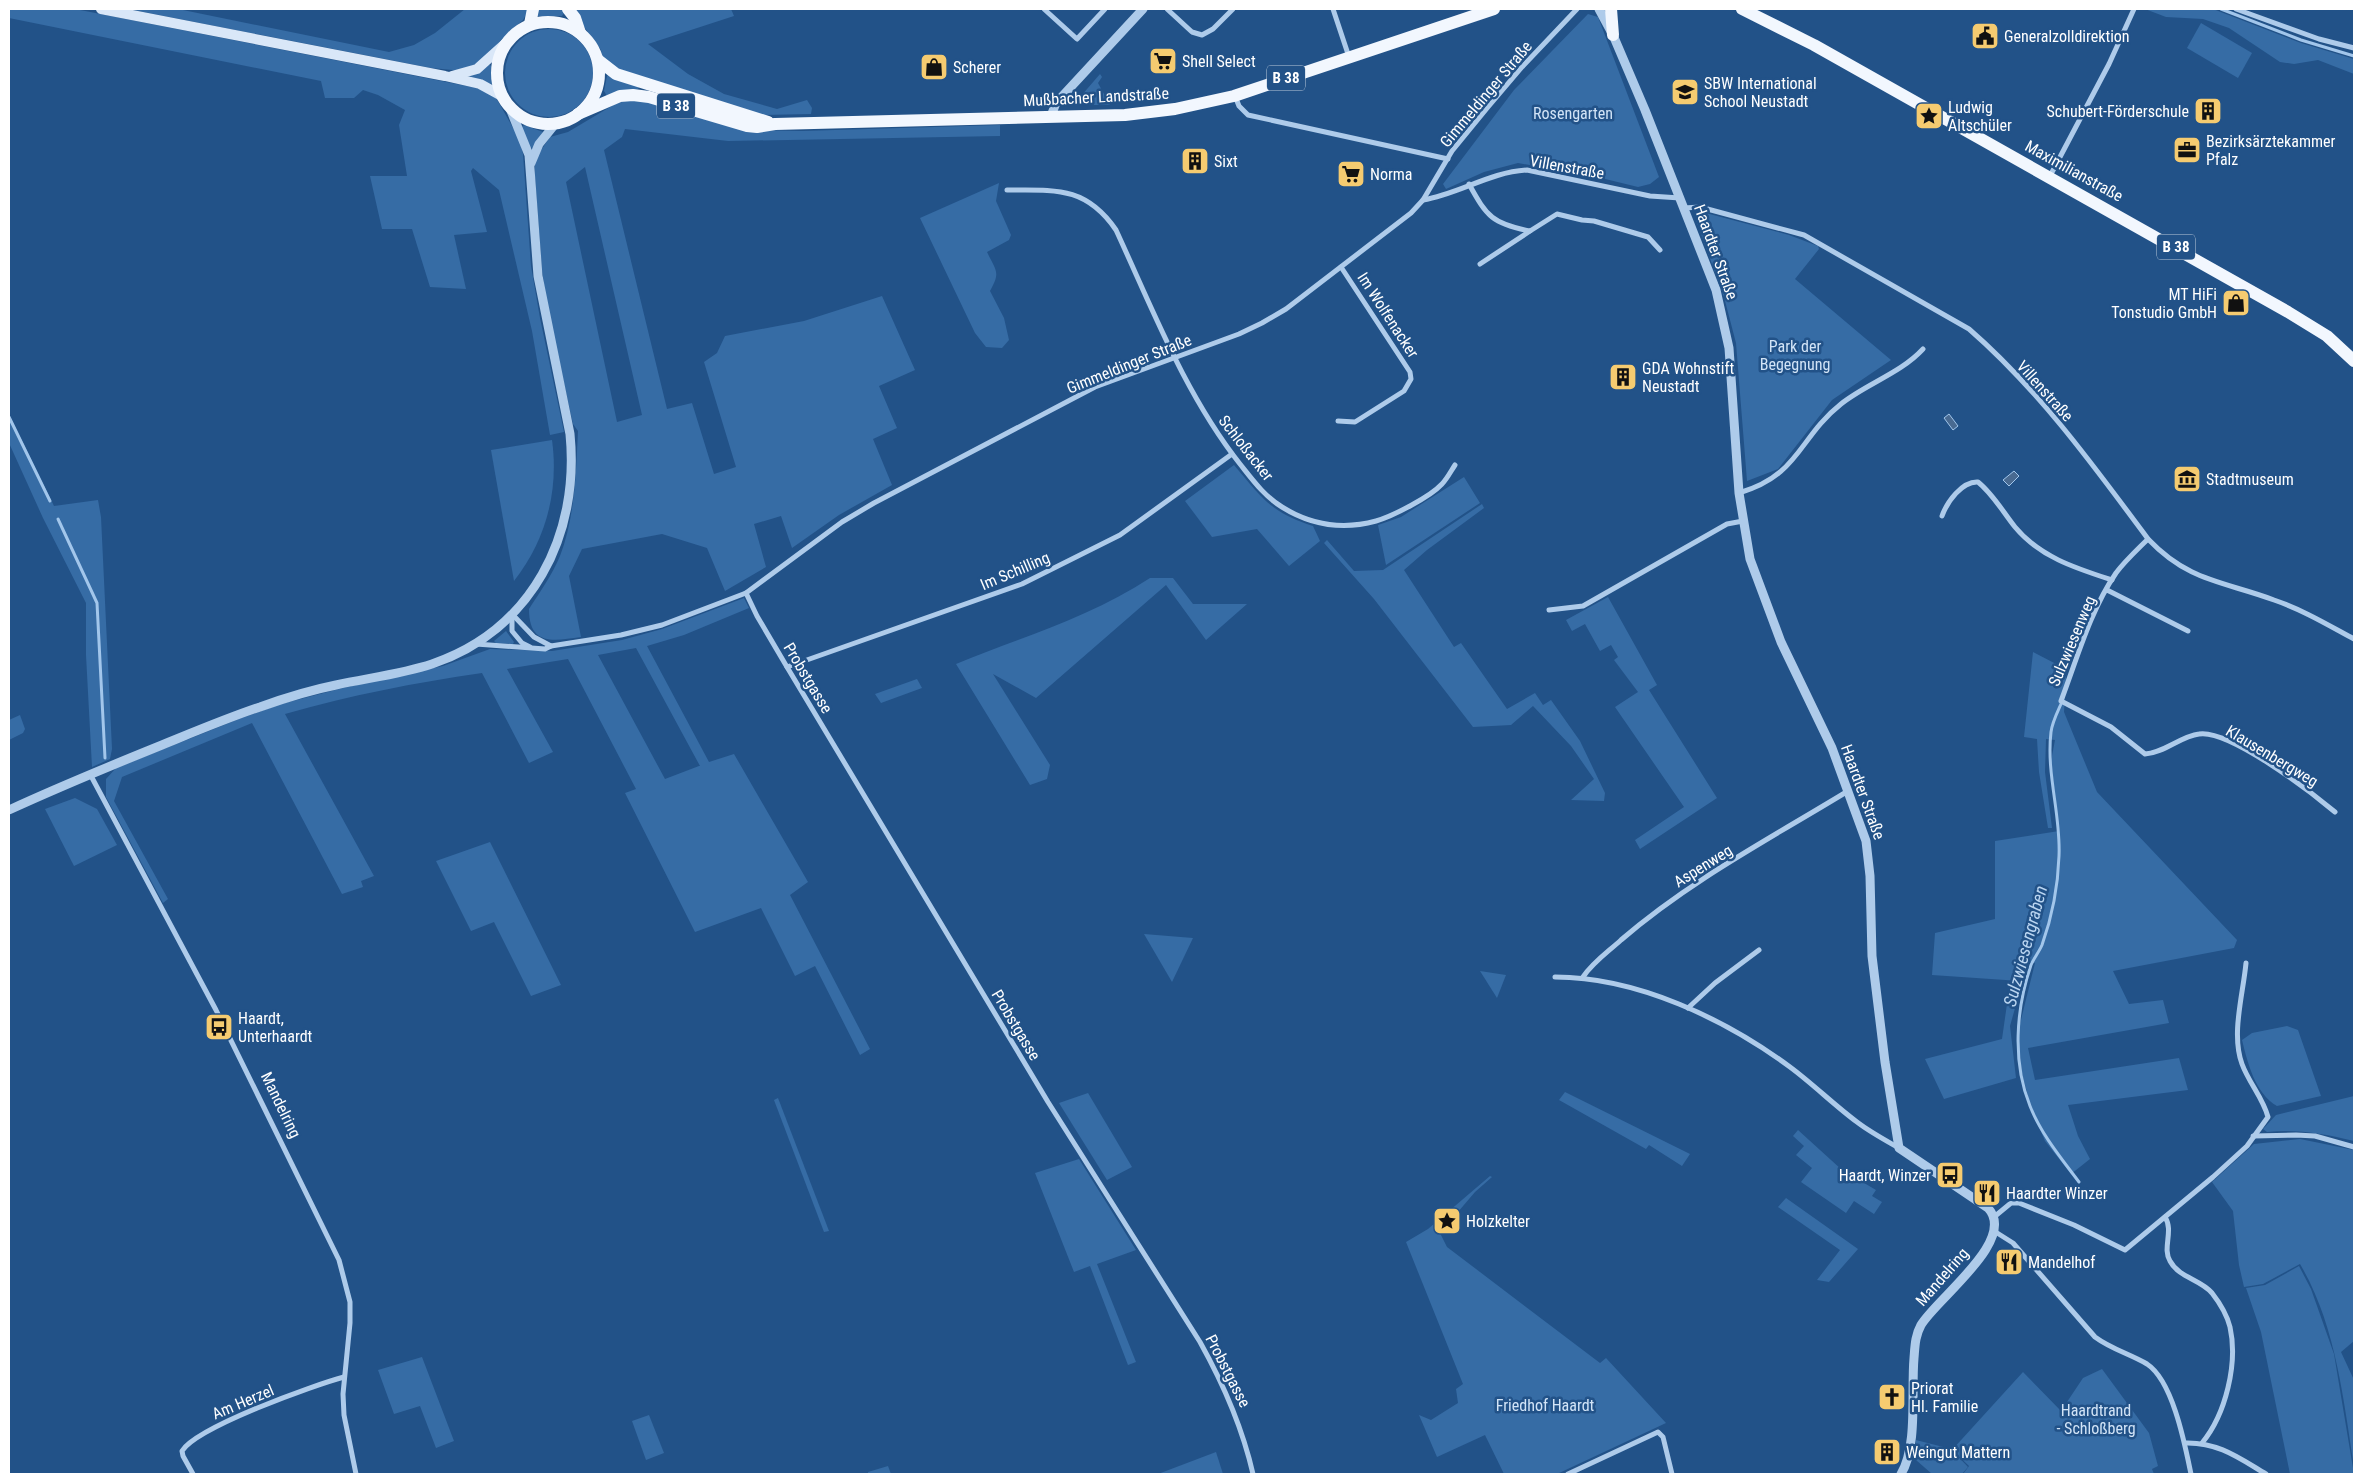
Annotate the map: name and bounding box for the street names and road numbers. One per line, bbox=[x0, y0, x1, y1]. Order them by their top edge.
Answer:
street label: Gimmeldinger Straße bbox=[1436, 37, 1536, 151]
road number: B 38 bbox=[1267, 66, 1305, 90]
street label: Mußbacher Landstraße bbox=[1023, 84, 1169, 110]
road number: B 38 bbox=[657, 94, 695, 118]
street label: Maximilianstraße bbox=[2022, 136, 2126, 206]
street label: Villenstraße bbox=[1528, 151, 1606, 183]
street label: Haardter Straße bbox=[1690, 202, 1742, 302]
road number: B 38 bbox=[2157, 234, 2195, 260]
street label: Im Wolfenacker bbox=[1353, 269, 1423, 361]
street label: Gimmeldinger Straße bbox=[1064, 330, 1194, 398]
street label: Villenstraße bbox=[2013, 357, 2077, 425]
street label: Schloßacker bbox=[1215, 411, 1278, 485]
street label: Im Schilling bbox=[977, 548, 1053, 594]
street label: Sulzwiesenweg bbox=[2044, 593, 2100, 689]
street label: Probstgasse bbox=[779, 639, 837, 717]
street label: Klausenbergweg bbox=[2222, 721, 2322, 791]
street label: Haardter Straße bbox=[1837, 742, 1889, 842]
street label: Aspenweg bbox=[1670, 841, 1736, 891]
street label: Probstgasse bbox=[987, 986, 1045, 1064]
street label: Mandelring bbox=[257, 1069, 305, 1141]
street label: Mandelring bbox=[1912, 1244, 1972, 1310]
street label: Probstgasse bbox=[1202, 1331, 1254, 1411]
street label: Am Herzel bbox=[209, 1380, 277, 1424]

